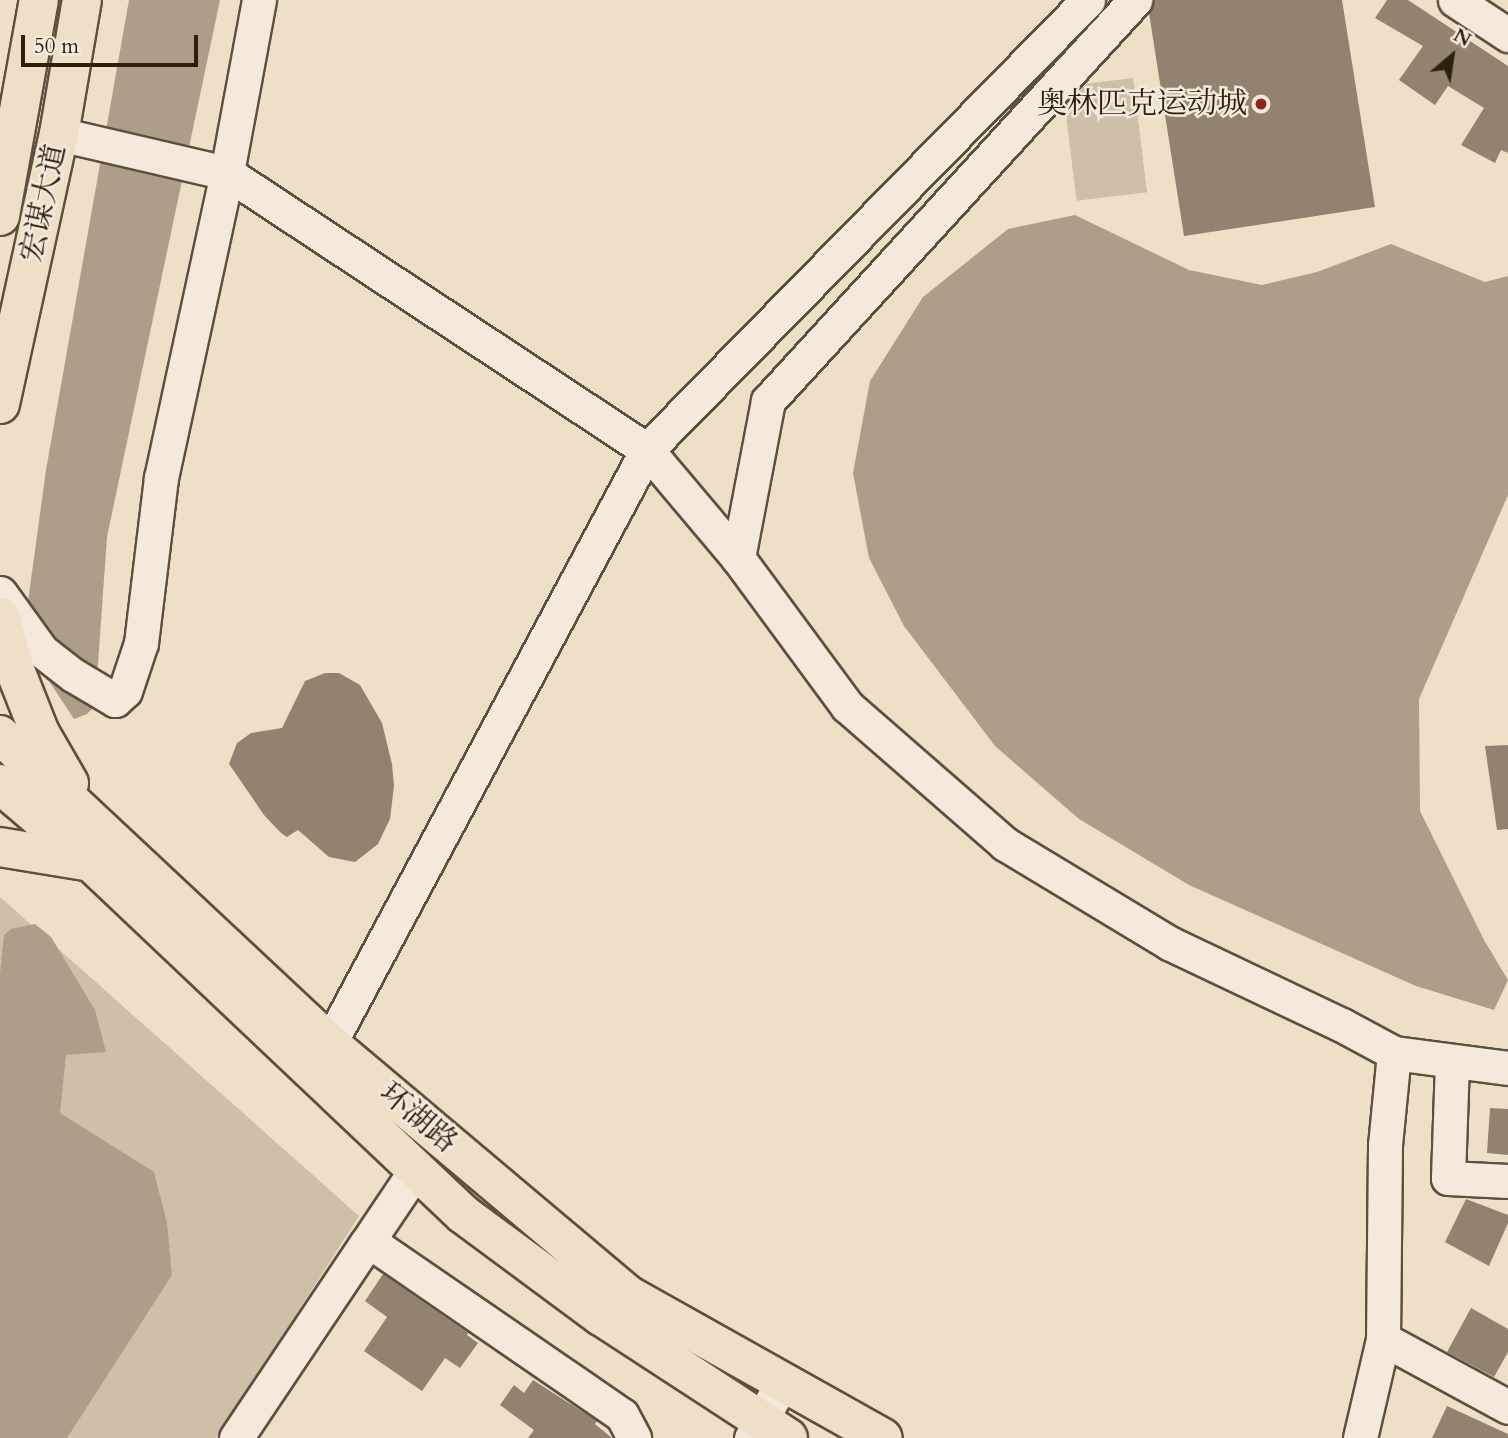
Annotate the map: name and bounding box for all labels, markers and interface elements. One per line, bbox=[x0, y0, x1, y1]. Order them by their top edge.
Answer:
scale bar bbox=[24, 21, 201, 65]
north arrow bbox=[1417, 21, 1487, 91]
text: N bbox=[1449, 22, 1476, 53]
text: 50 m bbox=[34, 32, 79, 61]
place label: 奥林匹克运动城 bbox=[1037, 86, 1247, 122]
marker: 奥林匹克运动城 bbox=[1253, 96, 1269, 112]
street label: 宏谋大道 bbox=[14, 141, 74, 265]
street label: 环湖路 bbox=[372, 1075, 464, 1161]

